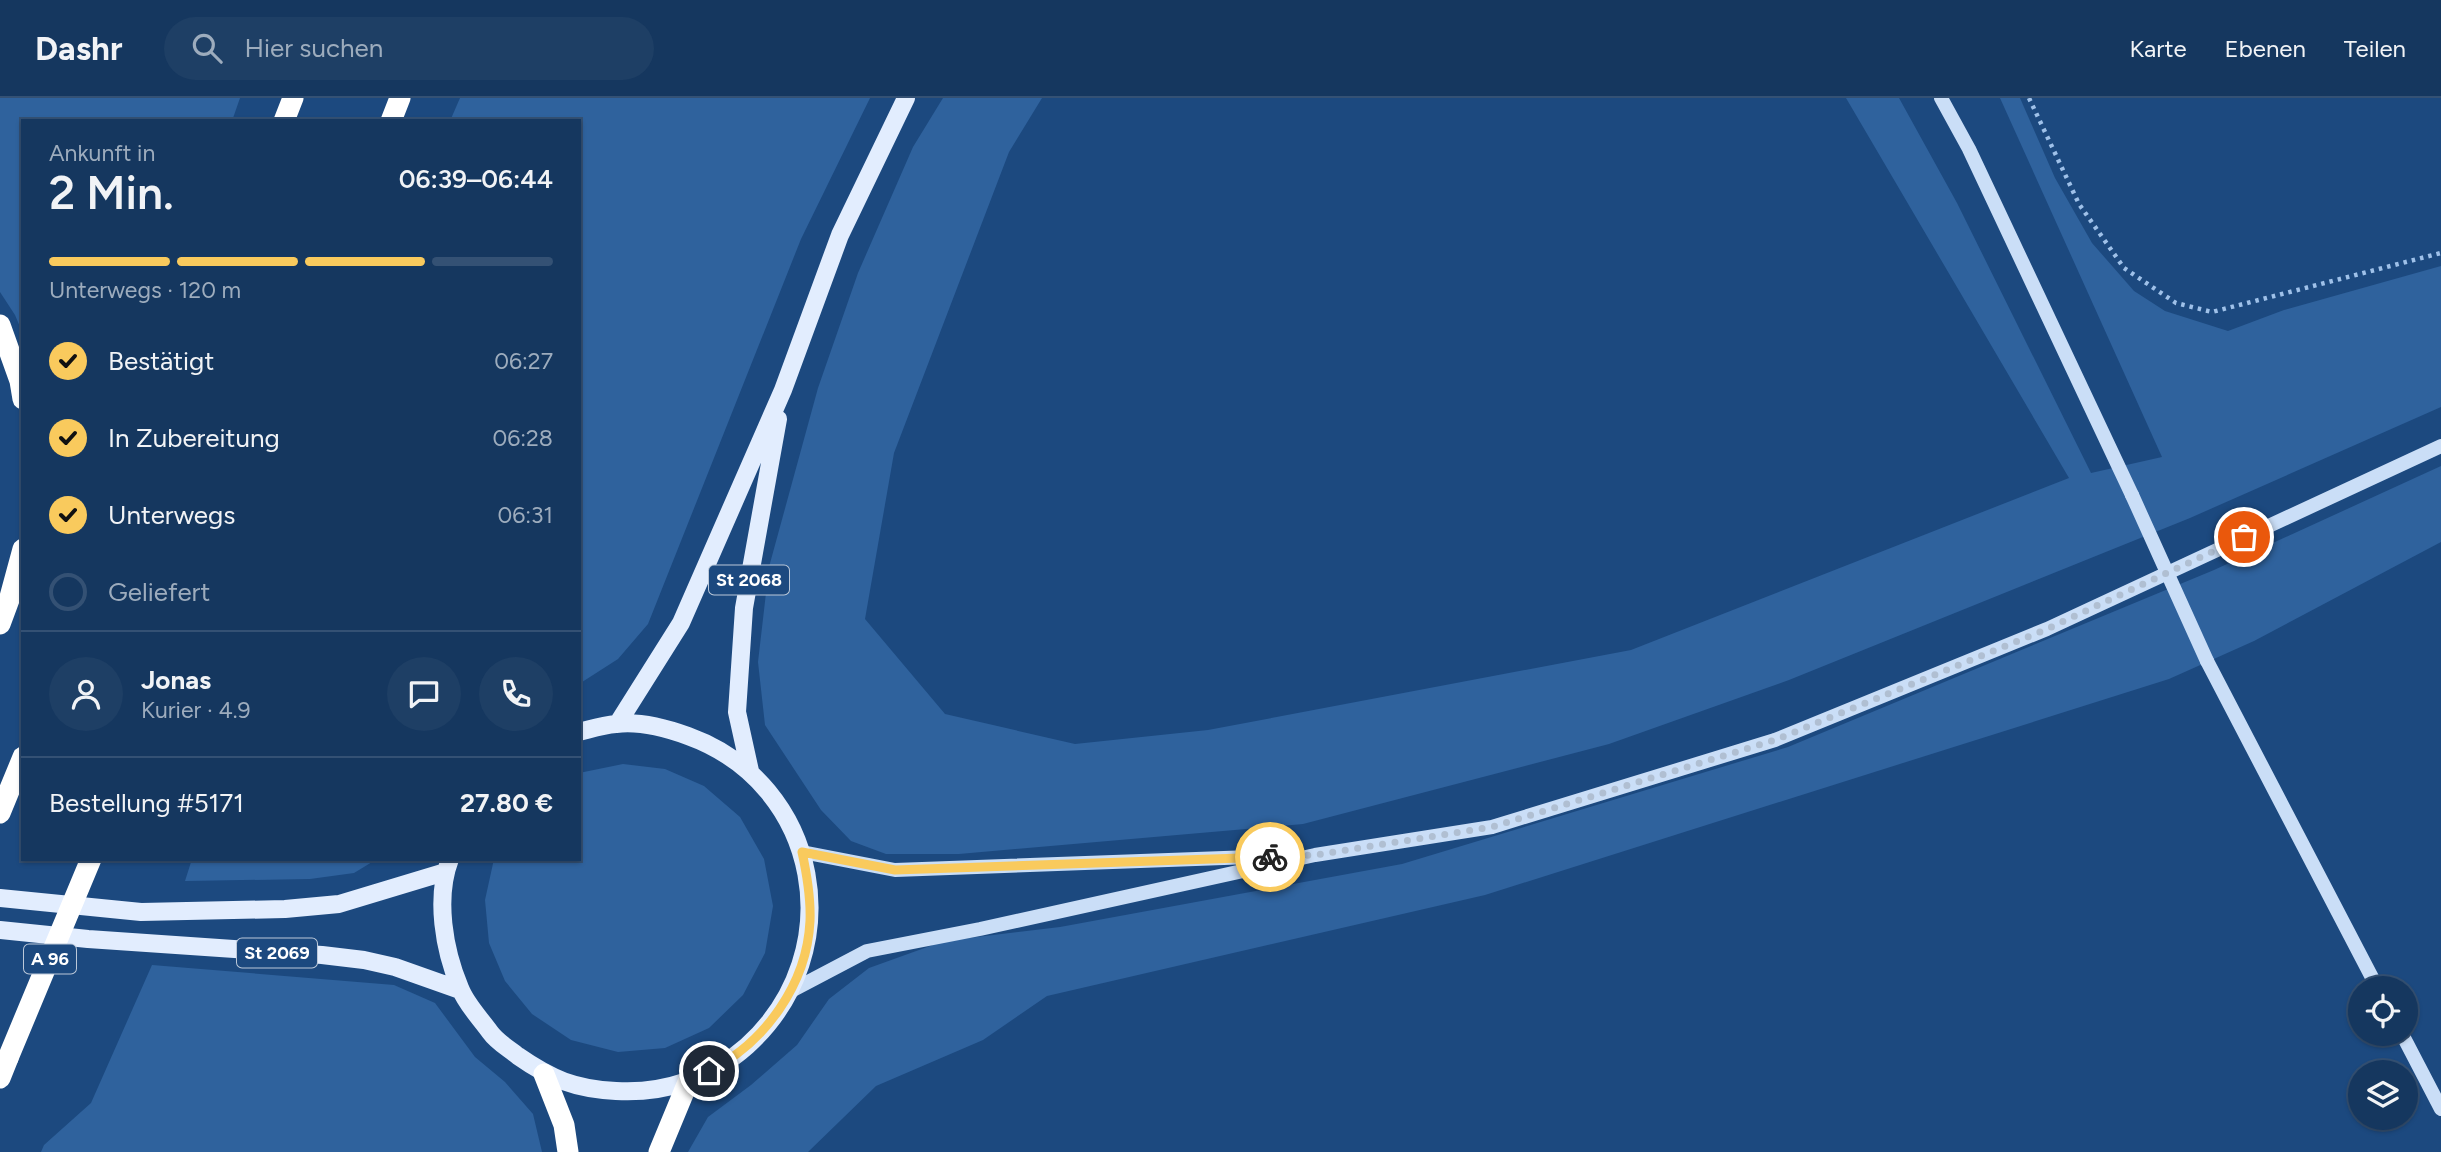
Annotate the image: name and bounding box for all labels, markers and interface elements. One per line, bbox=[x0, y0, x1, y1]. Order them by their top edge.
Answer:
search box bbox=[164, 17, 654, 80]
text: Dashr bbox=[35, 29, 122, 68]
icon: search bbox=[188, 29, 226, 67]
text: Hier suchen bbox=[244, 32, 383, 64]
text: Karte bbox=[2130, 34, 2187, 63]
text: Ebenen bbox=[2225, 34, 2306, 63]
text: Teilen bbox=[2344, 34, 2406, 63]
text: Ankunft in bbox=[49, 139, 155, 167]
text: 06:39–06:44 bbox=[399, 163, 553, 195]
text: 2 Min. bbox=[49, 165, 174, 221]
text: Unterwegs · 120 m bbox=[49, 276, 241, 304]
icon: check bbox=[49, 342, 87, 380]
text: Bestätigt bbox=[108, 345, 214, 377]
text: 06:27 bbox=[494, 347, 553, 375]
icon: check bbox=[49, 419, 87, 457]
text: In Zubereitung bbox=[108, 422, 280, 454]
text: 06:28 bbox=[492, 424, 553, 452]
icon: check bbox=[49, 496, 87, 534]
text: Unterwegs bbox=[108, 499, 235, 531]
text: 06:31 bbox=[497, 501, 553, 529]
pin bbox=[2214, 507, 2274, 567]
icon: bag bbox=[2225, 518, 2263, 556]
road number: St 2068 bbox=[709, 566, 789, 594]
text: Geliefert bbox=[108, 576, 210, 608]
button: person bbox=[49, 657, 123, 731]
button: chat bbox=[387, 657, 461, 731]
button: phone bbox=[479, 657, 553, 731]
text: Jonas bbox=[141, 664, 211, 696]
text: Kurier · 4.9 bbox=[141, 696, 251, 724]
text: Bestellung #5171 bbox=[49, 787, 244, 819]
text: 27.80 € bbox=[460, 787, 553, 819]
courier bbox=[1235, 822, 1305, 892]
icon: bike bbox=[1251, 838, 1289, 876]
road number: St 2069 bbox=[237, 938, 317, 968]
road number: A 96 bbox=[24, 944, 76, 974]
map controls bbox=[2348, 976, 2418, 1130]
button: locate bbox=[2348, 976, 2418, 1046]
pin bbox=[679, 1041, 739, 1101]
icon: home bbox=[690, 1052, 728, 1090]
button: layers bbox=[2348, 1060, 2418, 1130]

